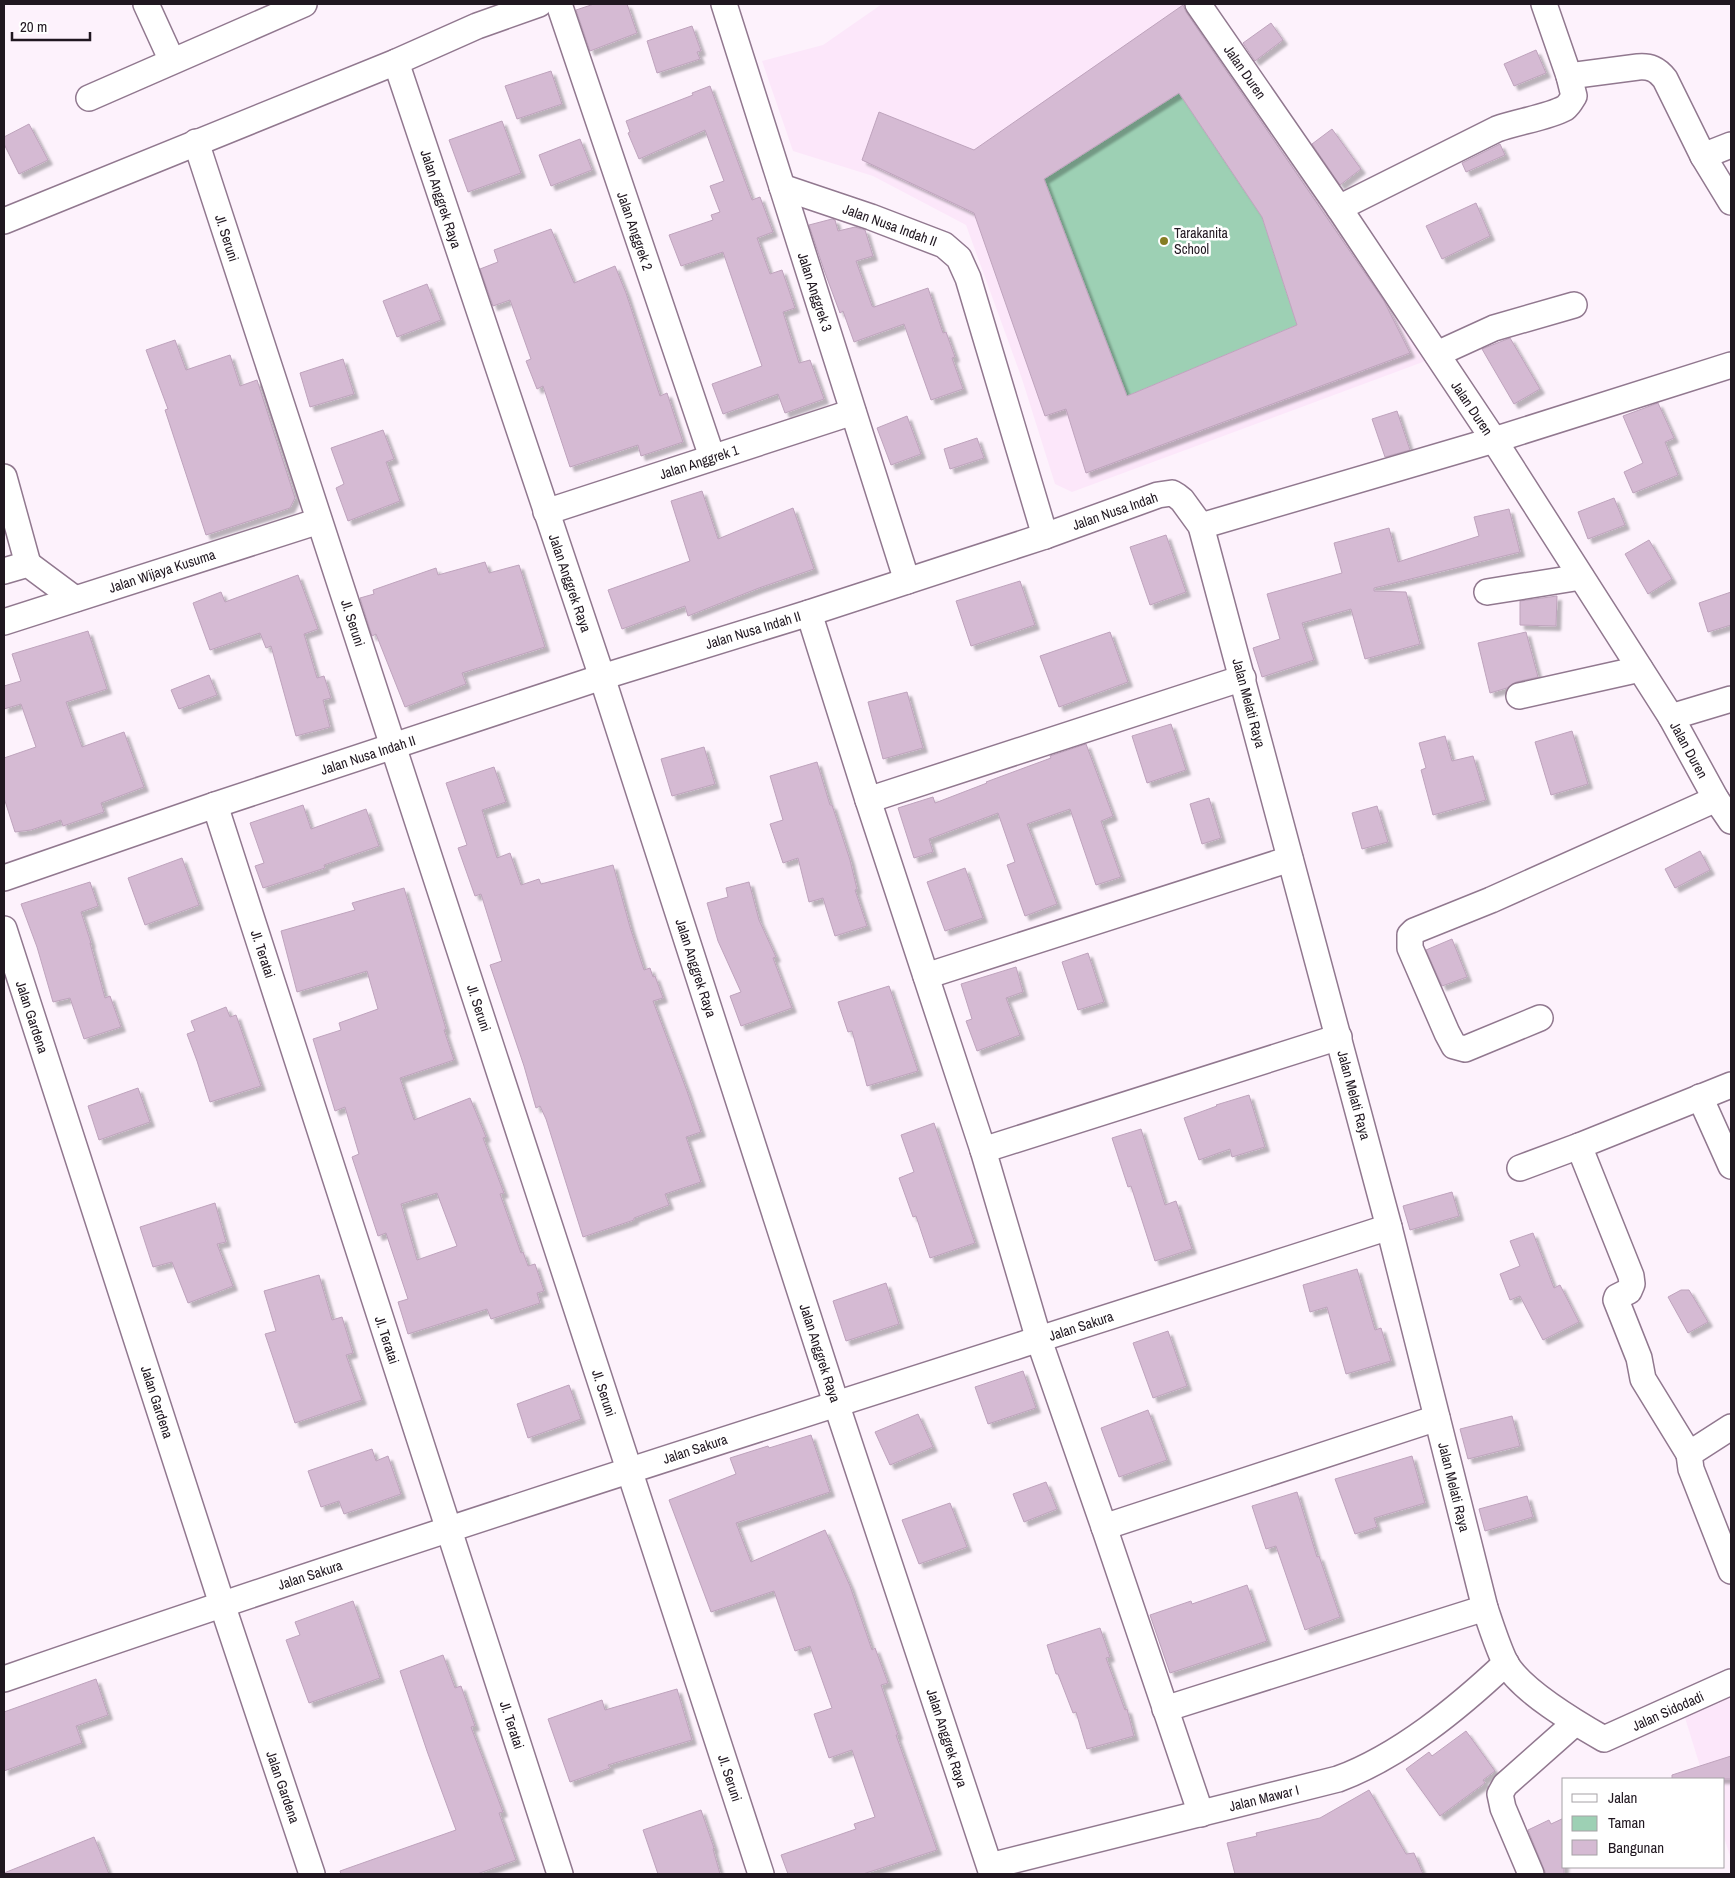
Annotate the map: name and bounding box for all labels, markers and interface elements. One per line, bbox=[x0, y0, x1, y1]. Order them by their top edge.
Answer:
scale bar bbox=[12, 10, 90, 42]
text: 20 m bbox=[20, 16, 47, 37]
street label: Jalan Duren bbox=[1220, 41, 1270, 103]
street label: Jalan Anggrek Raya bbox=[417, 147, 466, 251]
street label: Jalan Anggrek 2 bbox=[613, 189, 657, 273]
street label: Jalan Nusa Indah II bbox=[840, 200, 940, 250]
street label: Jl. Seruni bbox=[211, 212, 243, 264]
place label: Tarakanita School bbox=[1174, 224, 1228, 258]
marker: Tarakanita School bbox=[1158, 235, 1170, 247]
street label: Jalan Anggrek 3 bbox=[794, 250, 836, 334]
street label: Jalan Duren bbox=[1447, 377, 1497, 439]
street label: Jalan Anggrek 1 bbox=[657, 441, 742, 483]
street label: Jalan Nusa Indah bbox=[1070, 488, 1160, 534]
street label: Jalan Anggrek Raya bbox=[545, 531, 595, 635]
street label: Jalan Wijaya Kusuma bbox=[106, 545, 218, 597]
street label: Jl. Seruni bbox=[337, 597, 369, 649]
street label: Jalan Nusa Indah II bbox=[703, 607, 803, 653]
street label: Jalan Melati Raya bbox=[1228, 656, 1270, 750]
street label: Jalan Duren bbox=[1666, 719, 1712, 781]
street label: Jalan Nusa Indah II bbox=[318, 731, 418, 779]
street label: Jalan Anggrek Raya bbox=[672, 916, 721, 1020]
street label: Jl. Teratai bbox=[247, 928, 279, 980]
street label: Jalan Gardena bbox=[12, 978, 52, 1056]
street label: Jl. Seruni bbox=[463, 982, 495, 1034]
street label: Jalan Melati Raya bbox=[1333, 1048, 1375, 1142]
street label: Jalan Anggrek Raya bbox=[796, 1301, 845, 1405]
street label: Jalan Sakura bbox=[1046, 1307, 1116, 1345]
street label: Jl. Teratai bbox=[371, 1314, 403, 1366]
street label: Jalan Gardena bbox=[137, 1363, 177, 1441]
street label: Jl. Seruni bbox=[588, 1367, 620, 1419]
street label: Jalan Sakura bbox=[660, 1430, 730, 1468]
street label: Jalan Melati Raya bbox=[1434, 1440, 1474, 1534]
street label: Jalan Sakura bbox=[275, 1556, 345, 1594]
street label: Jalan Anggrek Raya bbox=[923, 1686, 972, 1790]
street label: Jalan Sidodadi bbox=[1629, 1687, 1707, 1735]
street label: Jl. Teratai bbox=[496, 1699, 528, 1751]
street label: Jalan Gardena bbox=[262, 1748, 304, 1826]
street label: Jl. Seruni bbox=[714, 1752, 746, 1804]
legend bbox=[1562, 1778, 1725, 1868]
street label: Jalan Mawar I bbox=[1227, 1781, 1301, 1815]
text: Jalan bbox=[1608, 1787, 1637, 1808]
text: Taman bbox=[1608, 1812, 1645, 1833]
text: Bangunan bbox=[1608, 1837, 1664, 1858]

